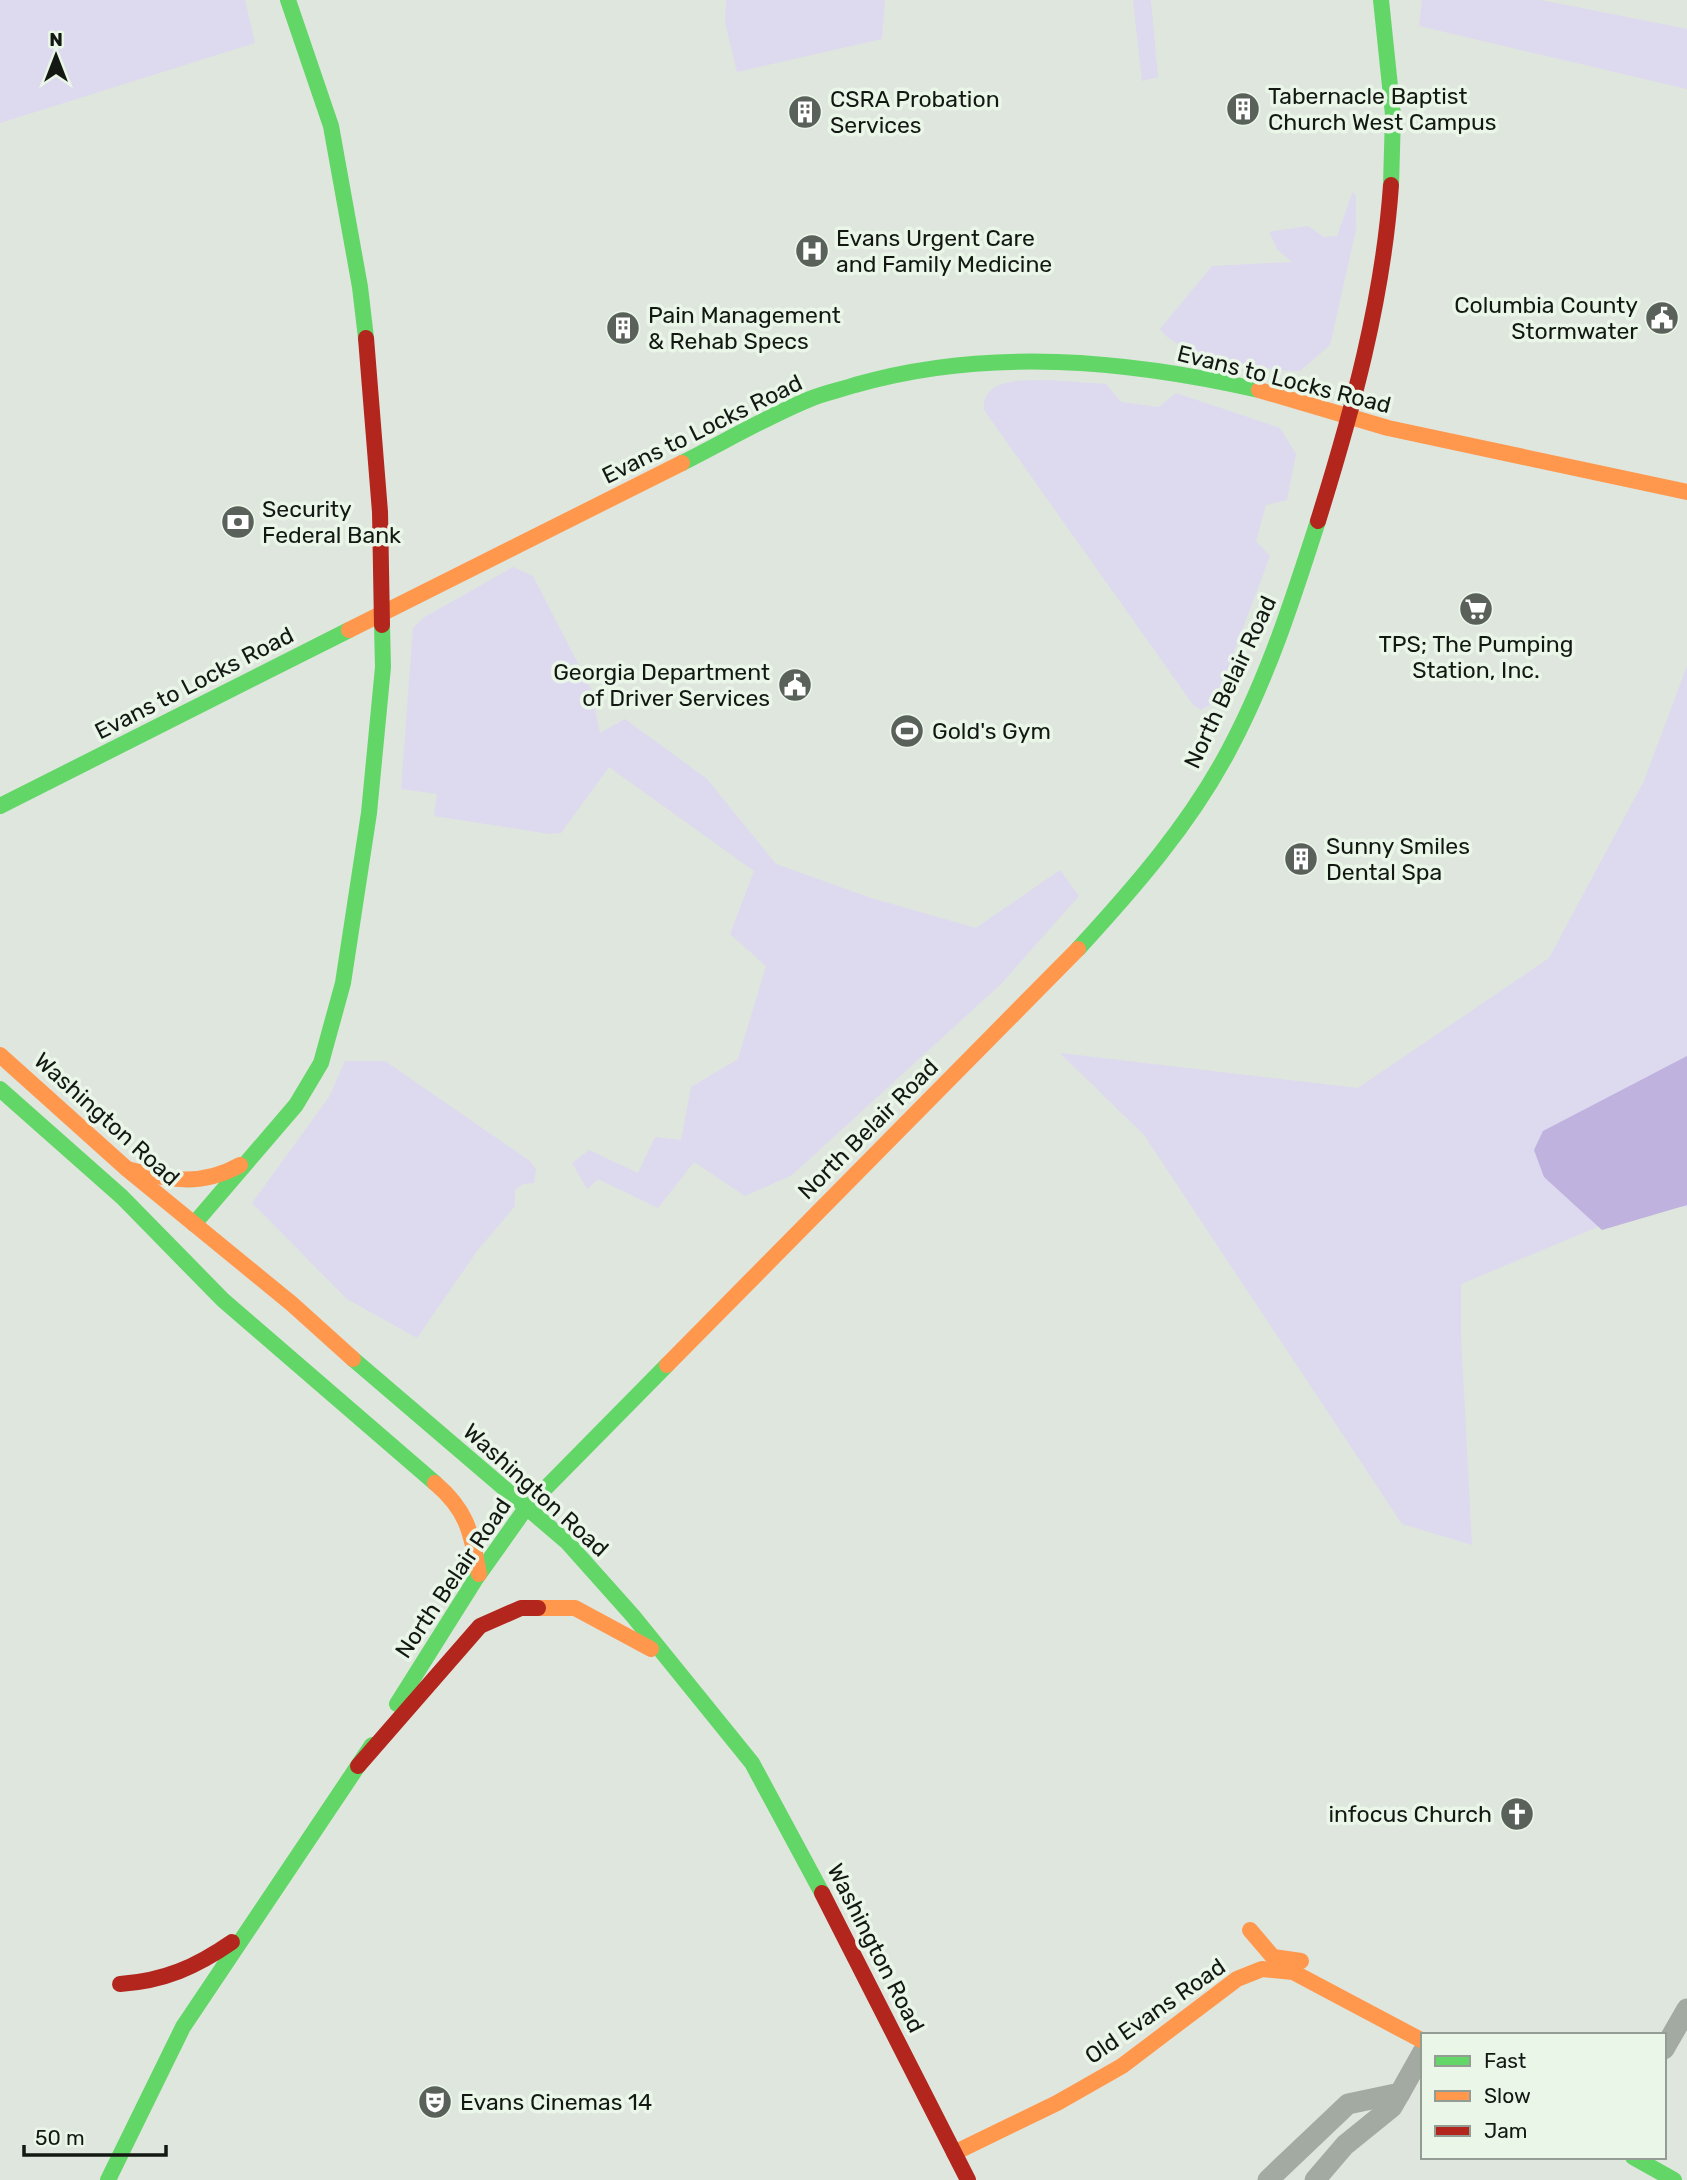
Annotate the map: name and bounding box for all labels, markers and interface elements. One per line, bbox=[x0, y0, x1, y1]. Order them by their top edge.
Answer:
north arrow bbox=[21, 21, 91, 91]
text: N bbox=[49, 28, 63, 51]
place label: Tabernacle Baptist Church West Campus bbox=[1268, 82, 1497, 136]
place label: CSRA Probation Services bbox=[830, 85, 1000, 139]
building icon: Tabernacle Baptist Church West Campus bbox=[1224, 90, 1262, 128]
building icon: CSRA Probation Services bbox=[786, 93, 824, 131]
place label: Evans Urgent Care and Family Medicine bbox=[836, 224, 1052, 278]
hospital icon: Evans Urgent Care and Family Medicine bbox=[793, 232, 831, 270]
place label: Columbia County Stormwater bbox=[1454, 291, 1638, 345]
public building icon: Columbia County Stormwater bbox=[1643, 299, 1681, 337]
place label: Pain Management & Rehab Specs bbox=[648, 301, 841, 355]
building icon: Pain Management & Rehab Specs bbox=[604, 309, 642, 347]
street label: Evans to Locks Road bbox=[1174, 339, 1394, 419]
street label: Evans to Locks Road bbox=[597, 368, 807, 490]
place label: Security Federal Bank bbox=[262, 495, 401, 549]
bank icon: Security Federal Bank bbox=[219, 503, 257, 541]
supermarket icon: TPS; The Pumping Station, Inc. bbox=[1457, 590, 1495, 628]
street label: North Belair Road bbox=[1178, 591, 1282, 773]
street label: Evans to Locks Road bbox=[90, 621, 298, 745]
place label: TPS; The Pumping Station, Inc. bbox=[1378, 630, 1574, 684]
place label: Georgia Department of Driver Services bbox=[553, 658, 770, 712]
public building icon: Georgia Department of Driver Services bbox=[776, 666, 814, 704]
sports icon: Gold's Gym bbox=[888, 712, 926, 750]
place label: Gold's Gym bbox=[932, 717, 1051, 745]
place label: Sunny Smiles Dental Spa bbox=[1326, 832, 1470, 886]
building icon: Sunny Smiles Dental Spa bbox=[1282, 840, 1320, 878]
street label: Washington Road bbox=[29, 1046, 185, 1192]
street label: North Belair Road bbox=[792, 1053, 944, 1205]
street label: Washington Road bbox=[458, 1417, 614, 1563]
street label: North Belair Road bbox=[389, 1493, 517, 1663]
church icon: infocus Church bbox=[1498, 1795, 1536, 1833]
place label: infocus Church bbox=[1329, 1800, 1492, 1828]
street label: Washington Road bbox=[821, 1859, 931, 2037]
street label: Old Evans Road bbox=[1079, 1952, 1231, 2070]
legend bbox=[1421, 2033, 1666, 2159]
text: Fast bbox=[1484, 2048, 1526, 2073]
theatre icon: Evans Cinemas 14 bbox=[416, 2083, 454, 2121]
text: Slow bbox=[1484, 2083, 1531, 2108]
place label: Evans Cinemas 14 bbox=[460, 2088, 652, 2116]
scale bar bbox=[24, 2114, 166, 2158]
text: Jam bbox=[1484, 2118, 1528, 2143]
text: 50 m bbox=[35, 2125, 85, 2150]

